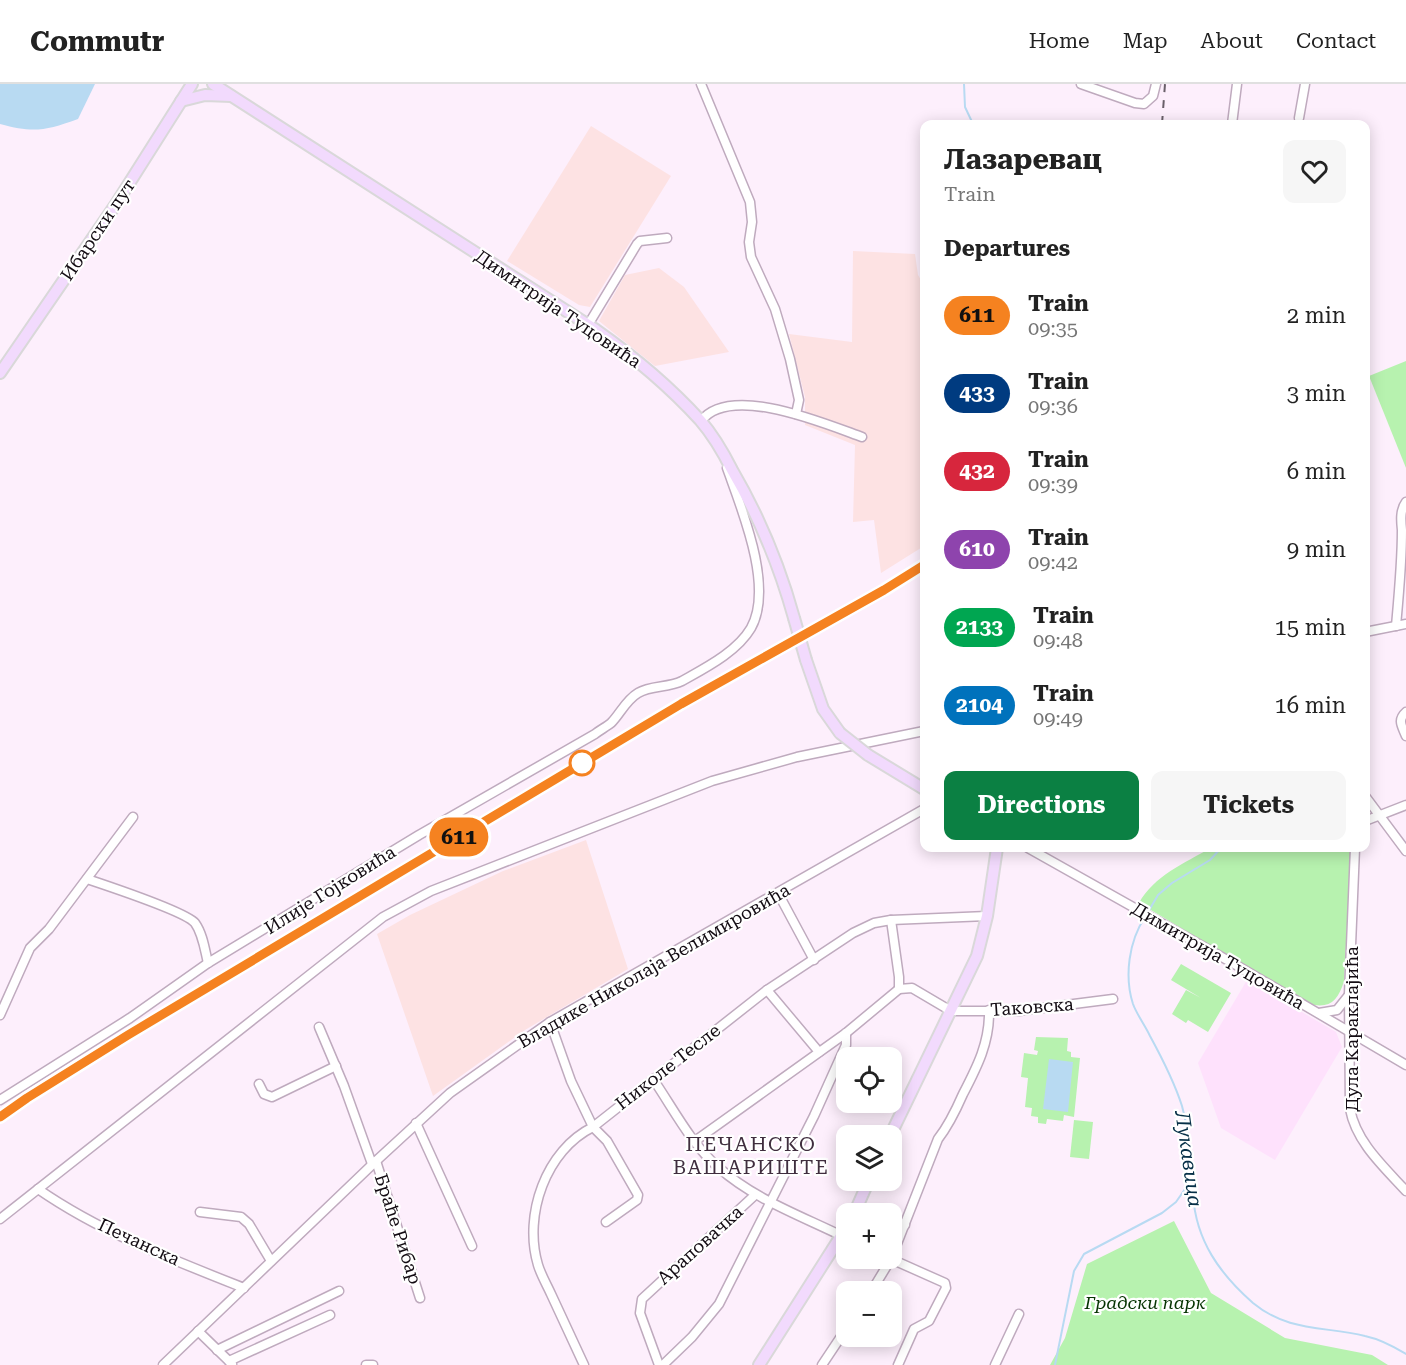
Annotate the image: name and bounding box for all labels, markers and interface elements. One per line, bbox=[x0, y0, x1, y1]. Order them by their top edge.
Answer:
text: Commutr bbox=[30, 25, 164, 58]
text: Home bbox=[1029, 29, 1090, 53]
text: Map bbox=[1123, 29, 1168, 53]
text: About bbox=[1201, 29, 1263, 53]
text: Contact bbox=[1296, 29, 1376, 53]
button: heart bbox=[1283, 140, 1346, 203]
text: Лазаревац bbox=[944, 143, 1102, 176]
street label: Ибарски пут bbox=[56, 175, 139, 284]
text: Train bbox=[944, 182, 995, 206]
text: Departures bbox=[944, 236, 1070, 261]
street label: Димитрија Туцовића bbox=[471, 245, 646, 372]
text: Train bbox=[1028, 291, 1089, 316]
text: 611 bbox=[959, 303, 995, 327]
text: 2 min bbox=[1287, 303, 1346, 328]
text: 09:35 bbox=[1028, 316, 1078, 340]
text: Train bbox=[1028, 369, 1089, 394]
text: 433 bbox=[959, 381, 995, 405]
text: 3 min bbox=[1287, 381, 1346, 406]
text: 09:36 bbox=[1028, 394, 1078, 418]
text: Train bbox=[1028, 447, 1089, 472]
text: 432 bbox=[959, 459, 995, 483]
text: 6 min bbox=[1287, 459, 1346, 484]
text: 09:39 bbox=[1028, 472, 1078, 496]
text: Train bbox=[1028, 525, 1089, 550]
text: 610 bbox=[959, 537, 995, 561]
text: 9 min bbox=[1287, 537, 1346, 562]
text: 09:42 bbox=[1028, 550, 1078, 574]
text: Train bbox=[1033, 603, 1094, 628]
text: 2133 bbox=[956, 615, 1003, 639]
text: 15 min bbox=[1275, 615, 1346, 640]
text: 09:48 bbox=[1033, 628, 1083, 652]
text: Train bbox=[1033, 681, 1094, 706]
text: 2104 bbox=[956, 693, 1003, 717]
text: 16 min bbox=[1275, 693, 1346, 718]
text: 09:49 bbox=[1033, 706, 1083, 730]
unlabelled marker bbox=[569, 750, 595, 776]
button: Directions bbox=[944, 771, 1139, 840]
button: Tickets bbox=[1151, 771, 1346, 840]
line badge: 611 bbox=[424, 818, 494, 856]
text: 611 bbox=[441, 825, 477, 849]
street label: Илије Гојковића bbox=[260, 841, 399, 938]
street label: Владике Николаја Велимировића bbox=[514, 879, 794, 1052]
street label: Димитрија Туцовића bbox=[1128, 898, 1309, 1014]
street label: Дула Караклајића bbox=[1341, 946, 1362, 1112]
street label: Таковска bbox=[990, 993, 1075, 1020]
street label: Николе Тесле bbox=[611, 1019, 724, 1114]
map controls bbox=[836, 1047, 902, 1347]
button: locate bbox=[836, 1047, 902, 1113]
water label: Лукавица bbox=[1170, 1108, 1208, 1209]
button: layers bbox=[836, 1125, 902, 1191]
district label: ПЕЧАНСКО ВАШАРИШТЕ bbox=[673, 1132, 829, 1179]
street label: Браће Рибар bbox=[371, 1171, 426, 1287]
street label: Араповачка bbox=[653, 1201, 747, 1288]
button: + bbox=[836, 1203, 902, 1269]
street label: Печанска bbox=[95, 1214, 183, 1270]
button: − bbox=[836, 1281, 902, 1347]
park label: Градски парк bbox=[1084, 1292, 1206, 1313]

